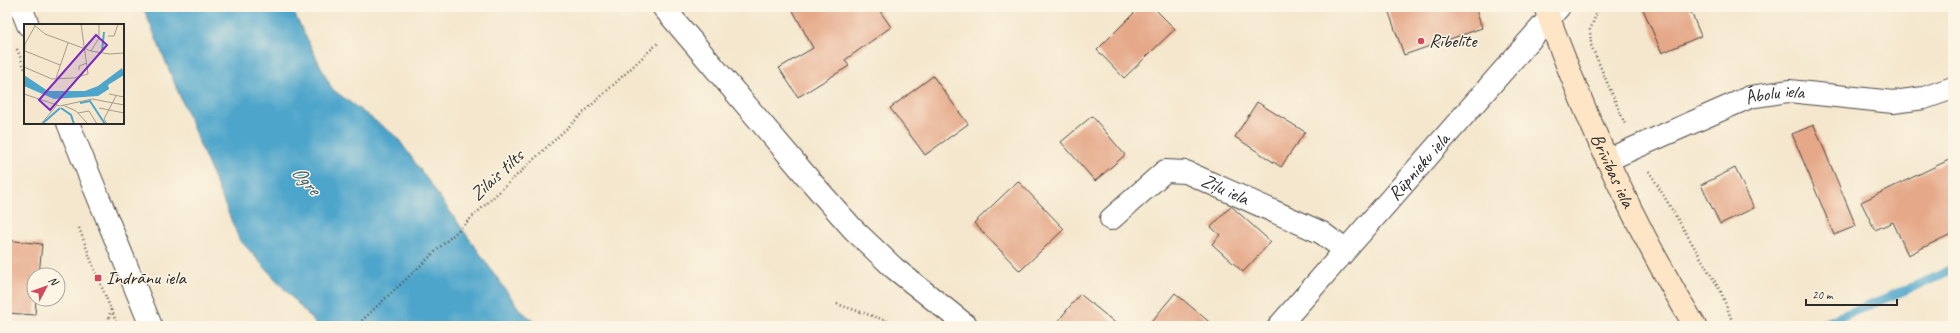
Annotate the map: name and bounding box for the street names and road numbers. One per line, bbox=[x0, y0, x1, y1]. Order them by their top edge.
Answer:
street label: Ābolu iela bbox=[1740, 79, 1807, 110]
street label: Rūpnieku iela bbox=[1383, 126, 1456, 205]
street label: Brīvības iela bbox=[1585, 130, 1641, 213]
street label: Zilais tilts bbox=[465, 143, 530, 206]
street label: Zīļu iela bbox=[1197, 168, 1254, 211]

